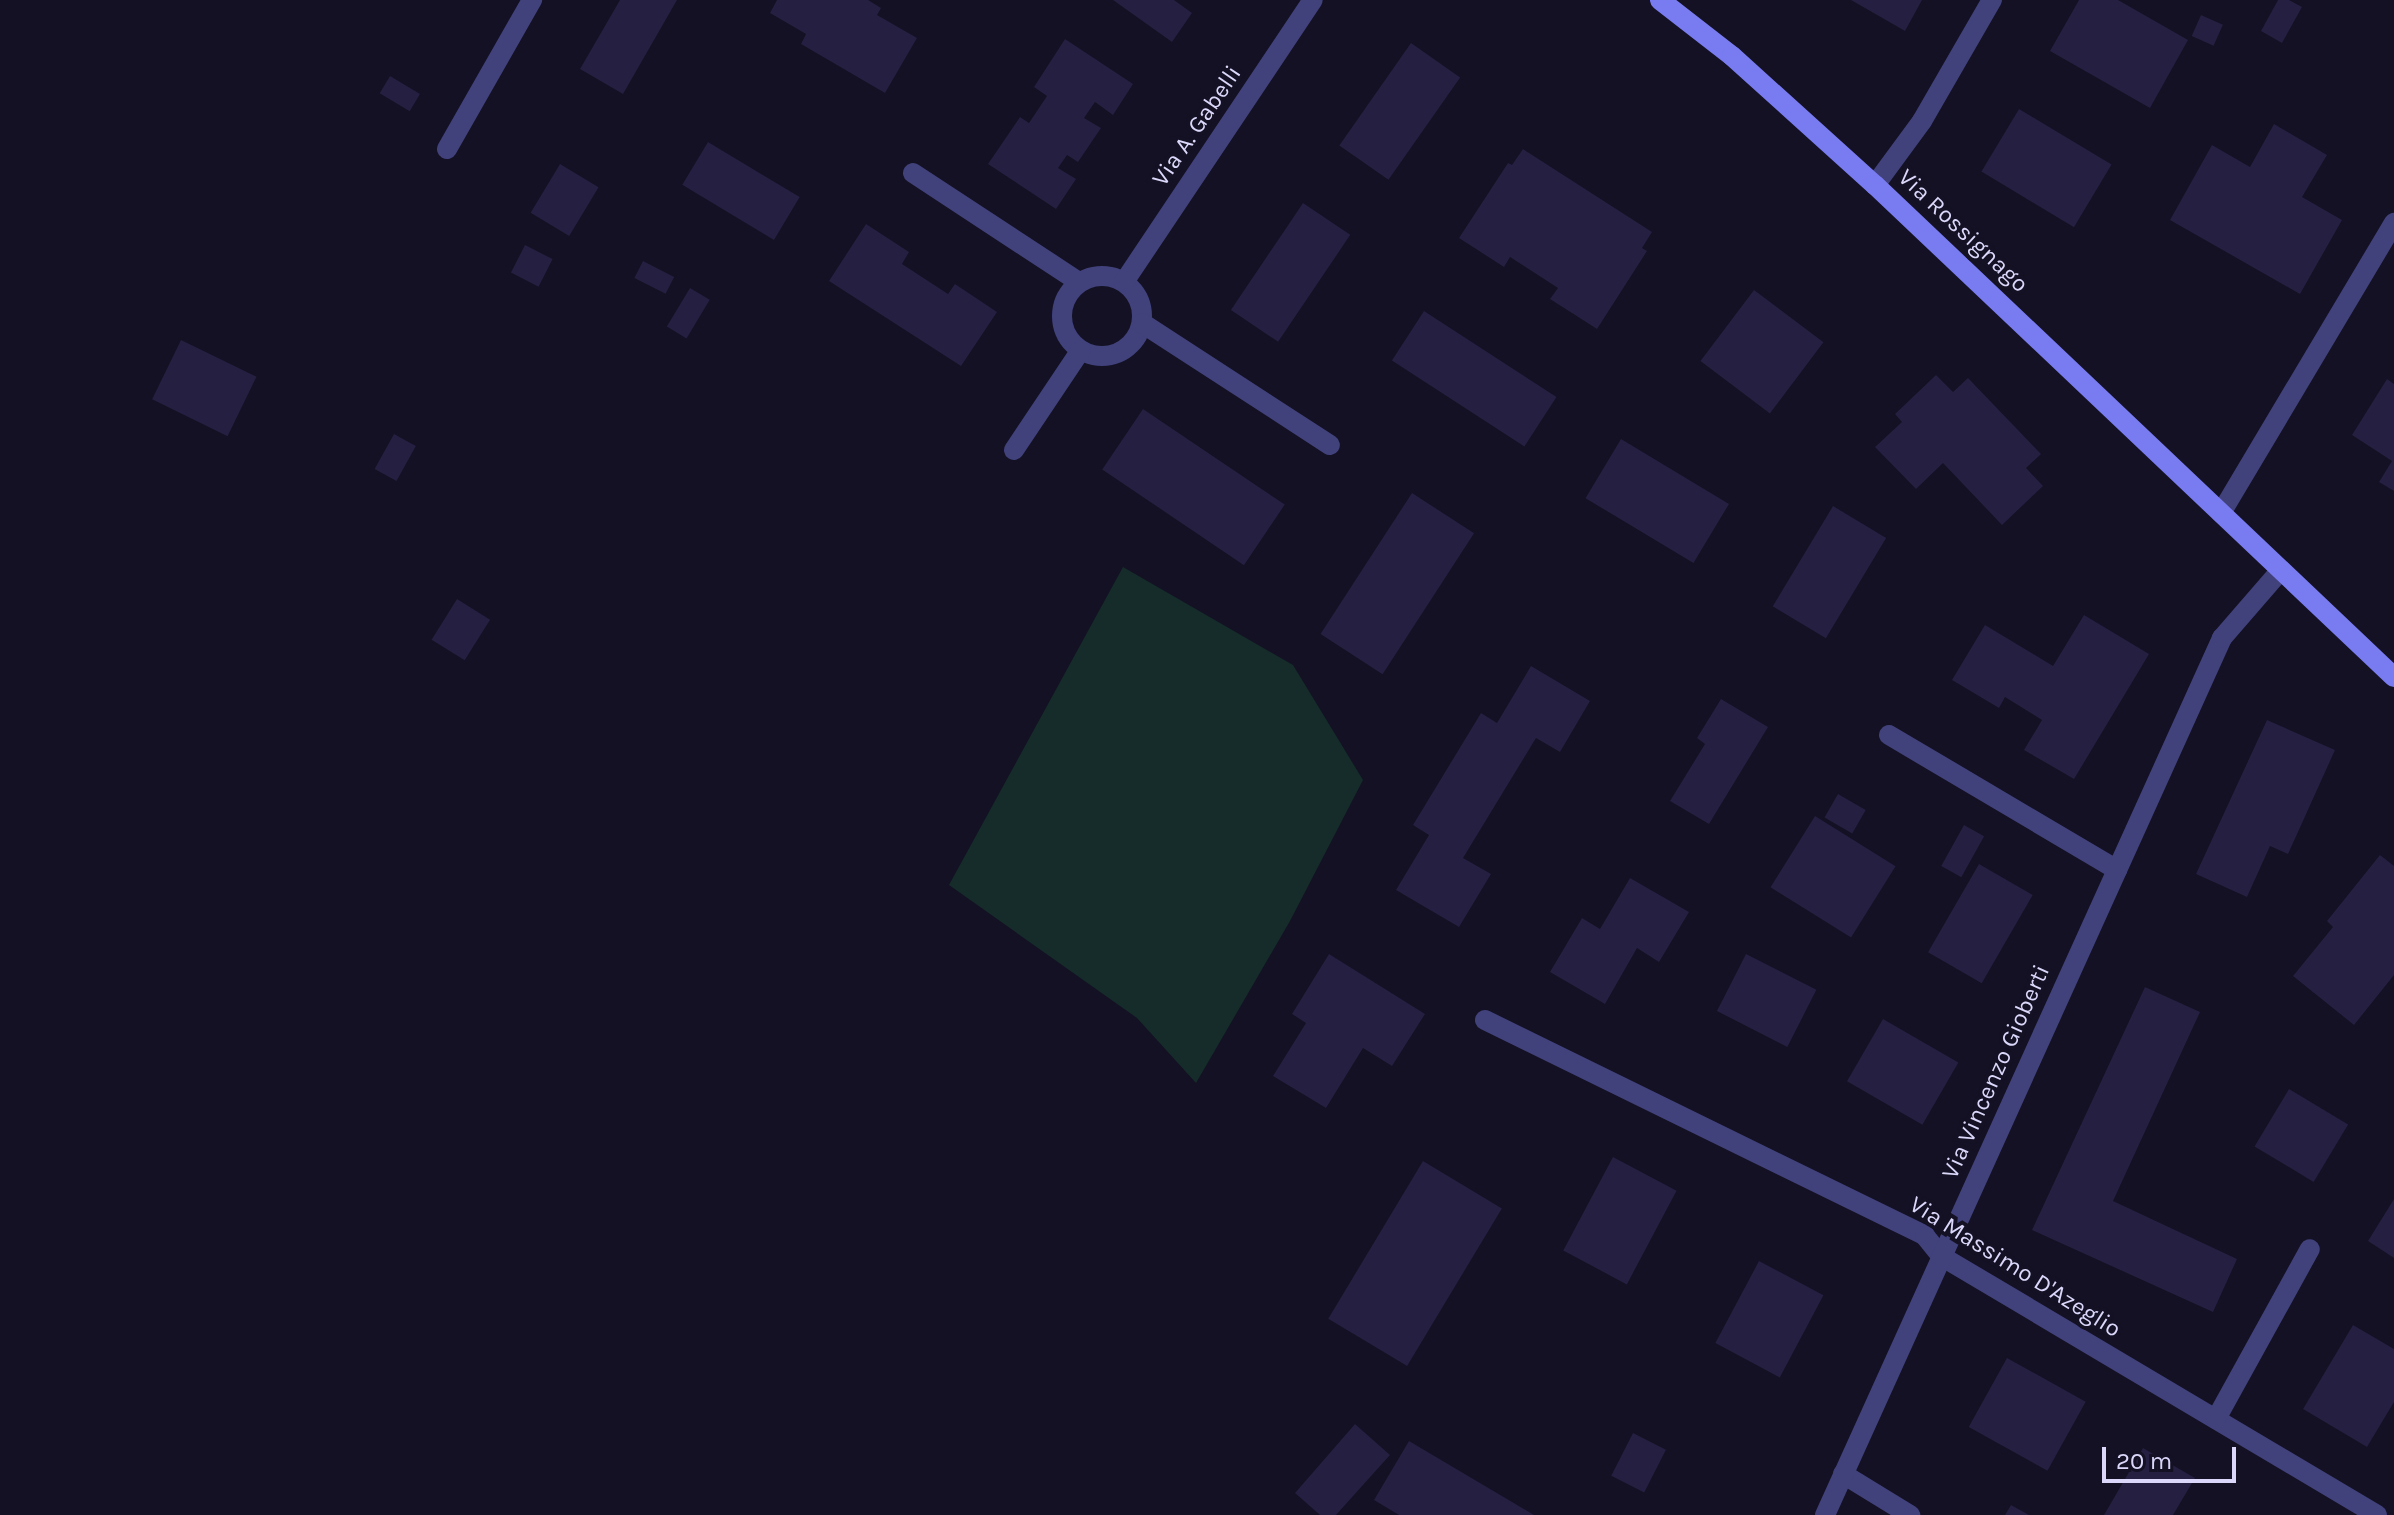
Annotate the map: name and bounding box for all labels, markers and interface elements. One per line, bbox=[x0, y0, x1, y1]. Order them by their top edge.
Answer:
street label: Via A. Gabelli bbox=[1146, 60, 1248, 192]
street label: Via Rossignago bbox=[1892, 163, 2034, 299]
street label: Via Vincenzo Gioberti bbox=[1936, 961, 2056, 1183]
street label: Via Massimo D'Azeglio bbox=[1904, 1190, 2126, 1344]
scale bar bbox=[2106, 1431, 2240, 1481]
text: 20 m bbox=[2116, 1447, 2172, 1475]

